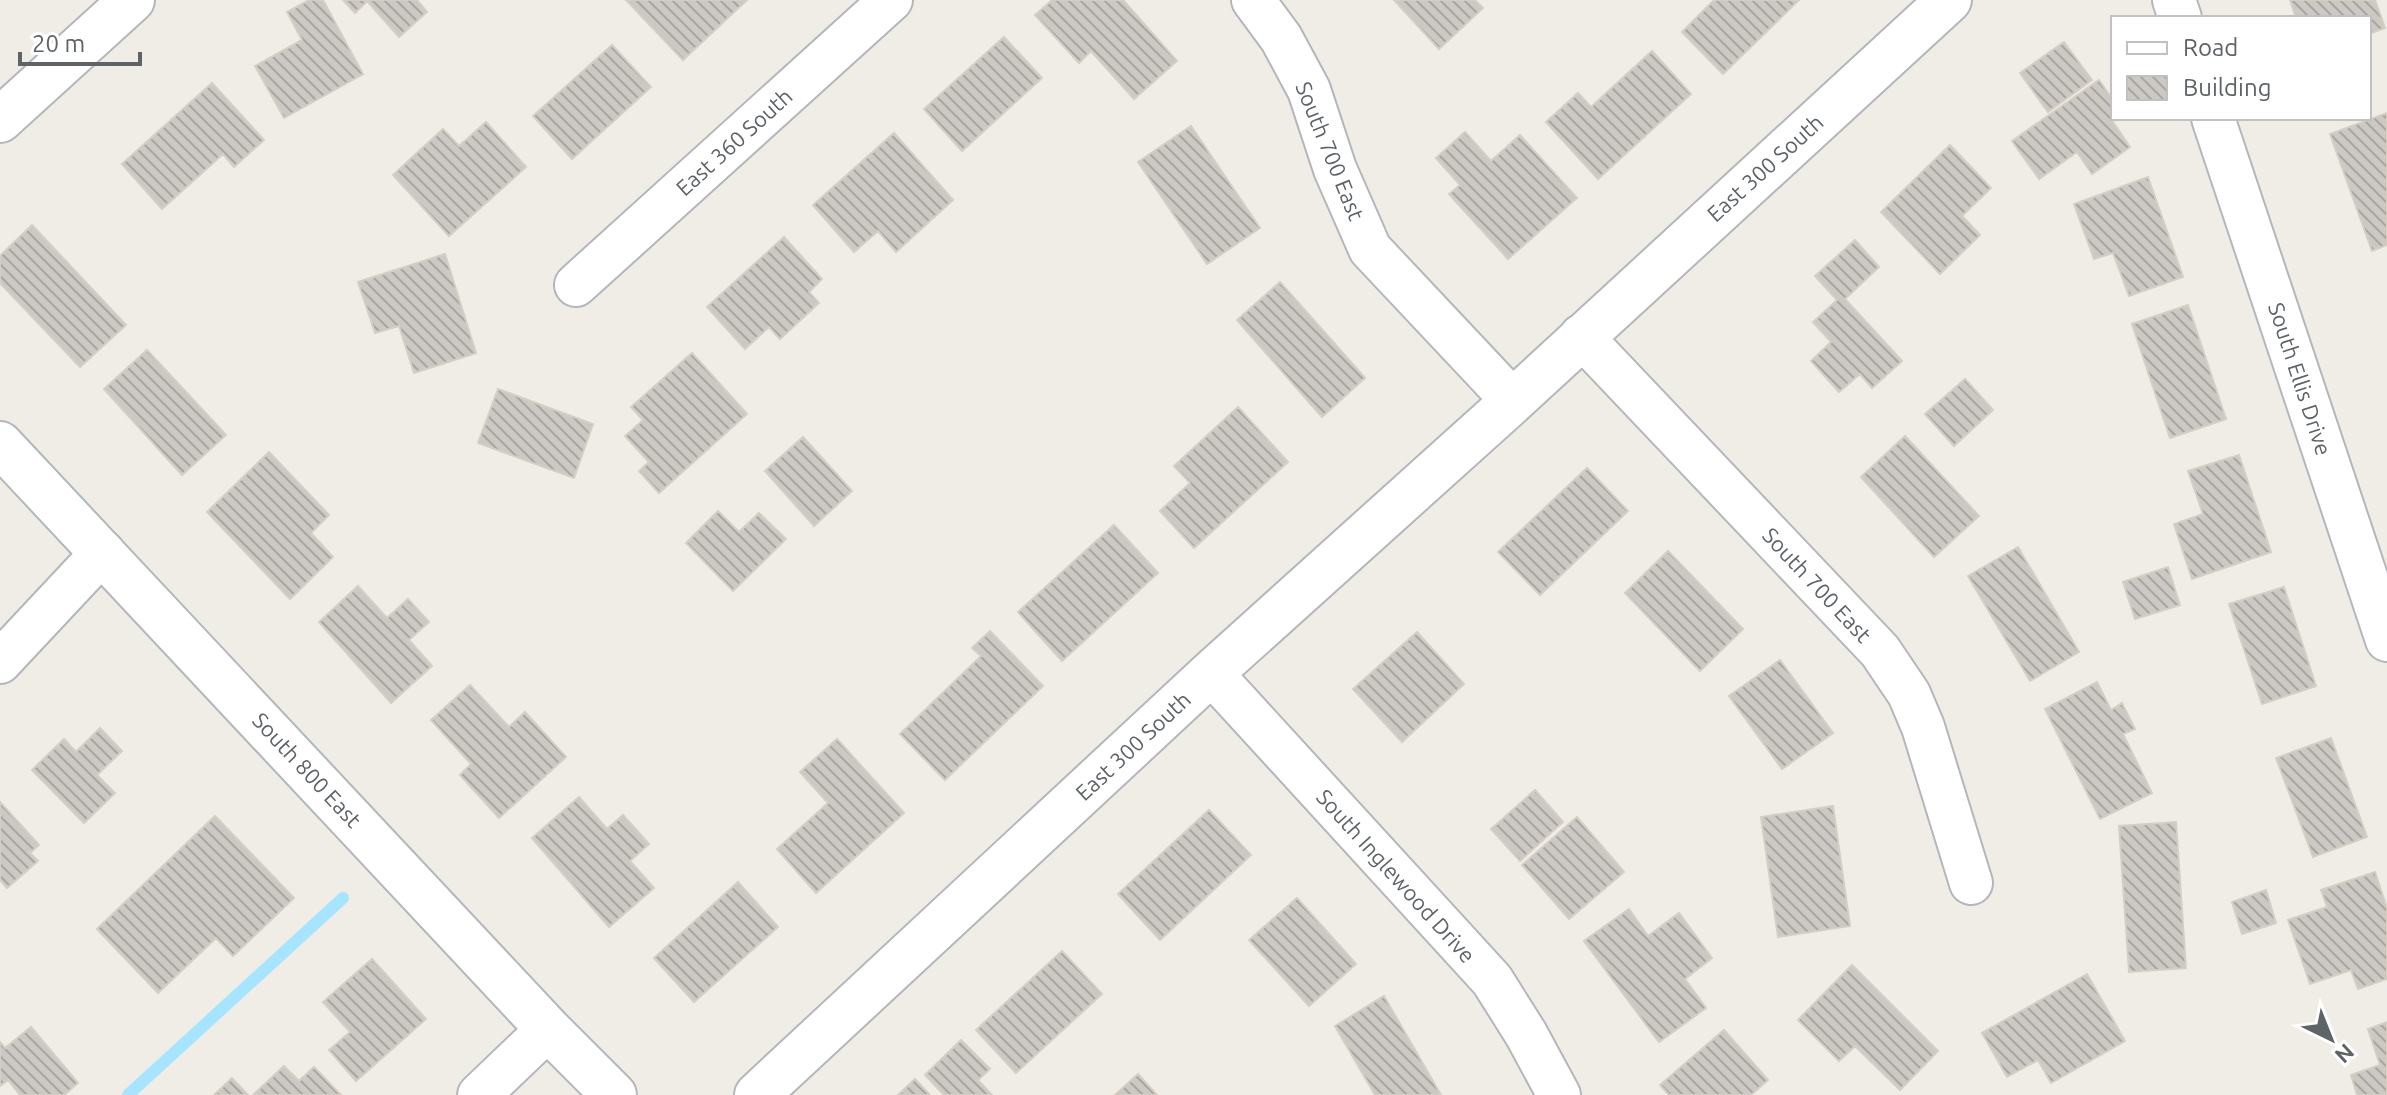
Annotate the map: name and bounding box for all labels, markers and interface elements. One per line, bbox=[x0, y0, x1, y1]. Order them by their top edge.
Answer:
scale bar bbox=[20, 16, 140, 66]
legend bbox=[2111, 16, 2371, 120]
text: 20 m bbox=[32, 30, 85, 57]
text: Road bbox=[2183, 34, 2238, 61]
text: Building bbox=[2183, 74, 2271, 101]
street label: South 700 East bbox=[1291, 78, 1370, 224]
street label: East 360 South bbox=[671, 83, 797, 200]
street label: East 300 South bbox=[1702, 109, 1828, 226]
street label: South Ellis Drive bbox=[2264, 299, 2337, 458]
street label: South 700 East bbox=[1758, 522, 1877, 647]
street label: East 300 South bbox=[1070, 686, 1195, 805]
street label: South 800 East bbox=[248, 707, 367, 832]
street label: South Inglewood Drive bbox=[1312, 784, 1481, 968]
north arrow bbox=[2291, 999, 2371, 1079]
text: N bbox=[2330, 1039, 2360, 1069]

